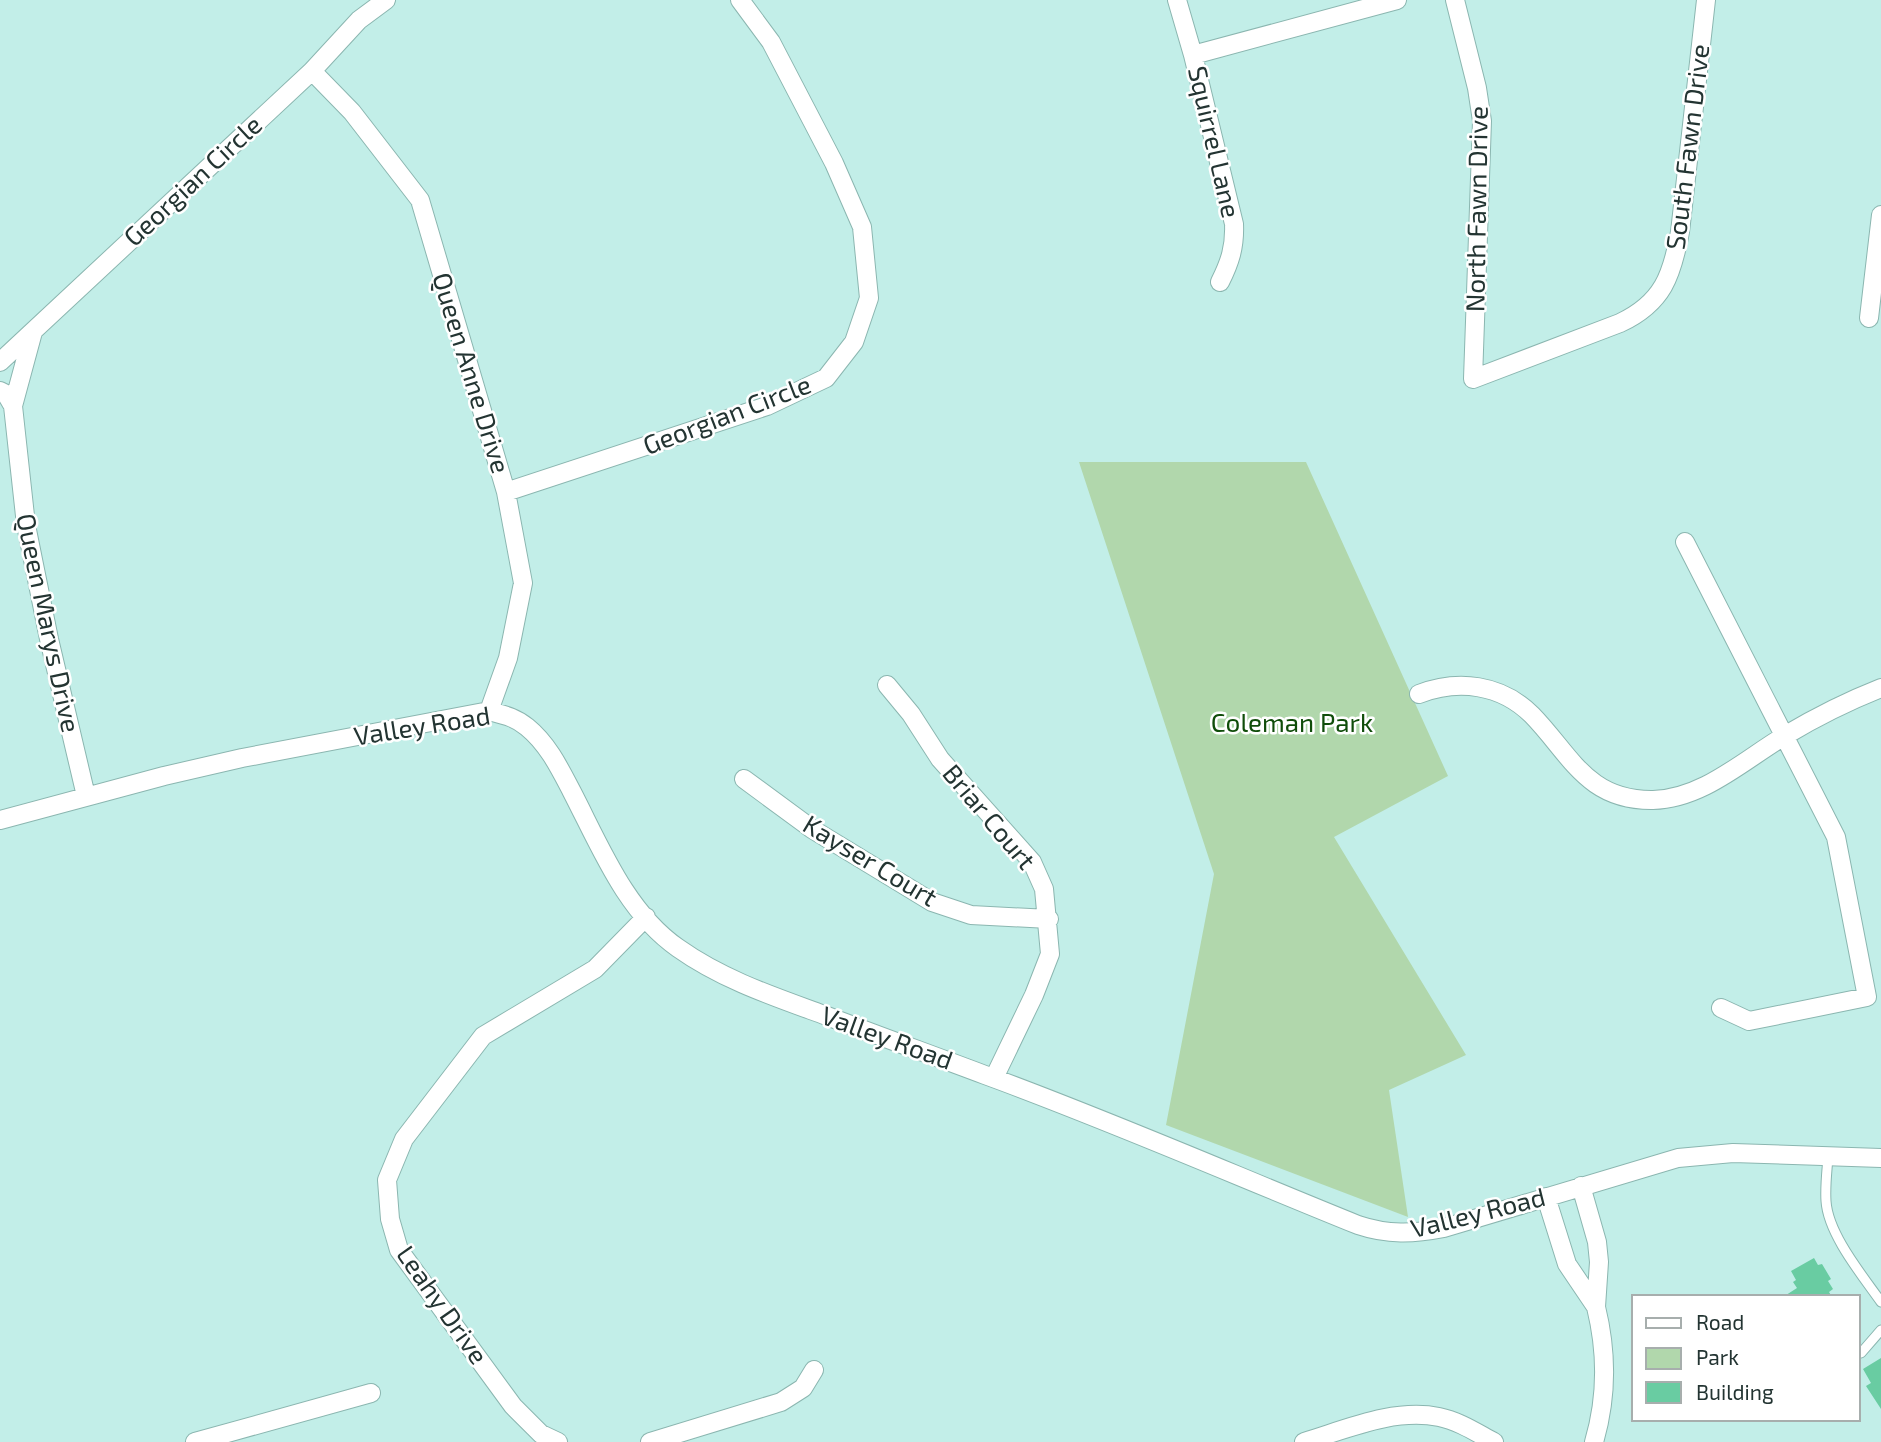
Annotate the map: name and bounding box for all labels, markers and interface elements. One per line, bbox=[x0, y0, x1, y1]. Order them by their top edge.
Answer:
street label: South Fawn Drive bbox=[1659, 42, 1714, 251]
street label: Squirrel Lane bbox=[1183, 63, 1248, 221]
street label: North Fawn Drive bbox=[1458, 106, 1493, 312]
street label: Georgian Circle bbox=[117, 108, 267, 252]
street label: Queen Anne Drive bbox=[427, 268, 518, 477]
street label: Georgian Circle bbox=[638, 367, 815, 460]
street label: Queen Marys Drive bbox=[11, 510, 88, 735]
street label: Valley Road bbox=[351, 698, 492, 751]
park label: Coleman Park bbox=[1211, 706, 1373, 737]
street label: Briar Court bbox=[937, 757, 1043, 875]
street label: Kayser Court bbox=[798, 808, 944, 912]
street label: Valley Road bbox=[818, 998, 957, 1075]
street label: Valley Road bbox=[1407, 1180, 1548, 1243]
street label: Leahy Drive bbox=[391, 1239, 495, 1369]
legend bbox=[1632, 1295, 1860, 1421]
text: Road bbox=[1696, 1309, 1744, 1334]
text: Park bbox=[1696, 1344, 1739, 1369]
text: Building bbox=[1696, 1379, 1774, 1404]

